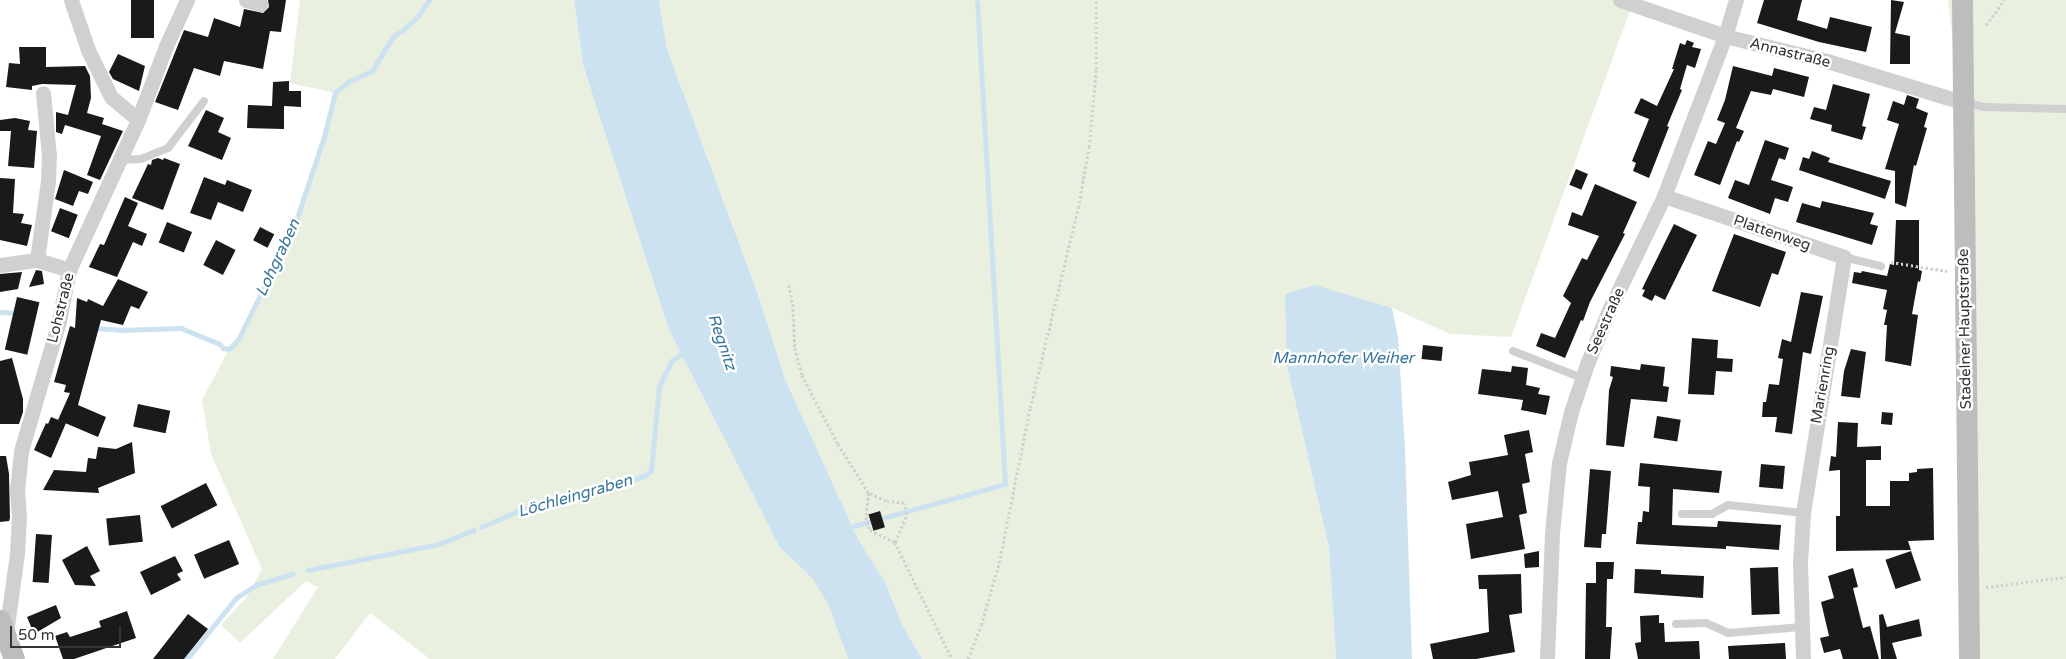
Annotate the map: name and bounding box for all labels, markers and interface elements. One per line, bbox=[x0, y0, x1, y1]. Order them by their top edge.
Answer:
street label: Annastraße bbox=[1748, 34, 1832, 72]
street label: Plattenweg bbox=[1731, 211, 1813, 255]
water label: Lohgraben bbox=[252, 216, 304, 300]
street label: Stadelner Hauptstraße bbox=[1955, 249, 1975, 409]
street label: Lohstraße bbox=[44, 271, 78, 345]
street label: Seestraße bbox=[1583, 285, 1629, 357]
water label: Regnitz bbox=[703, 311, 741, 373]
street label: Marienring bbox=[1807, 345, 1839, 425]
water label: Mannhofer Weiher bbox=[1272, 348, 1414, 368]
water label: Löchleingraben bbox=[516, 470, 634, 522]
scale bar bbox=[12, 616, 124, 648]
text: 50 m bbox=[18, 626, 55, 644]

